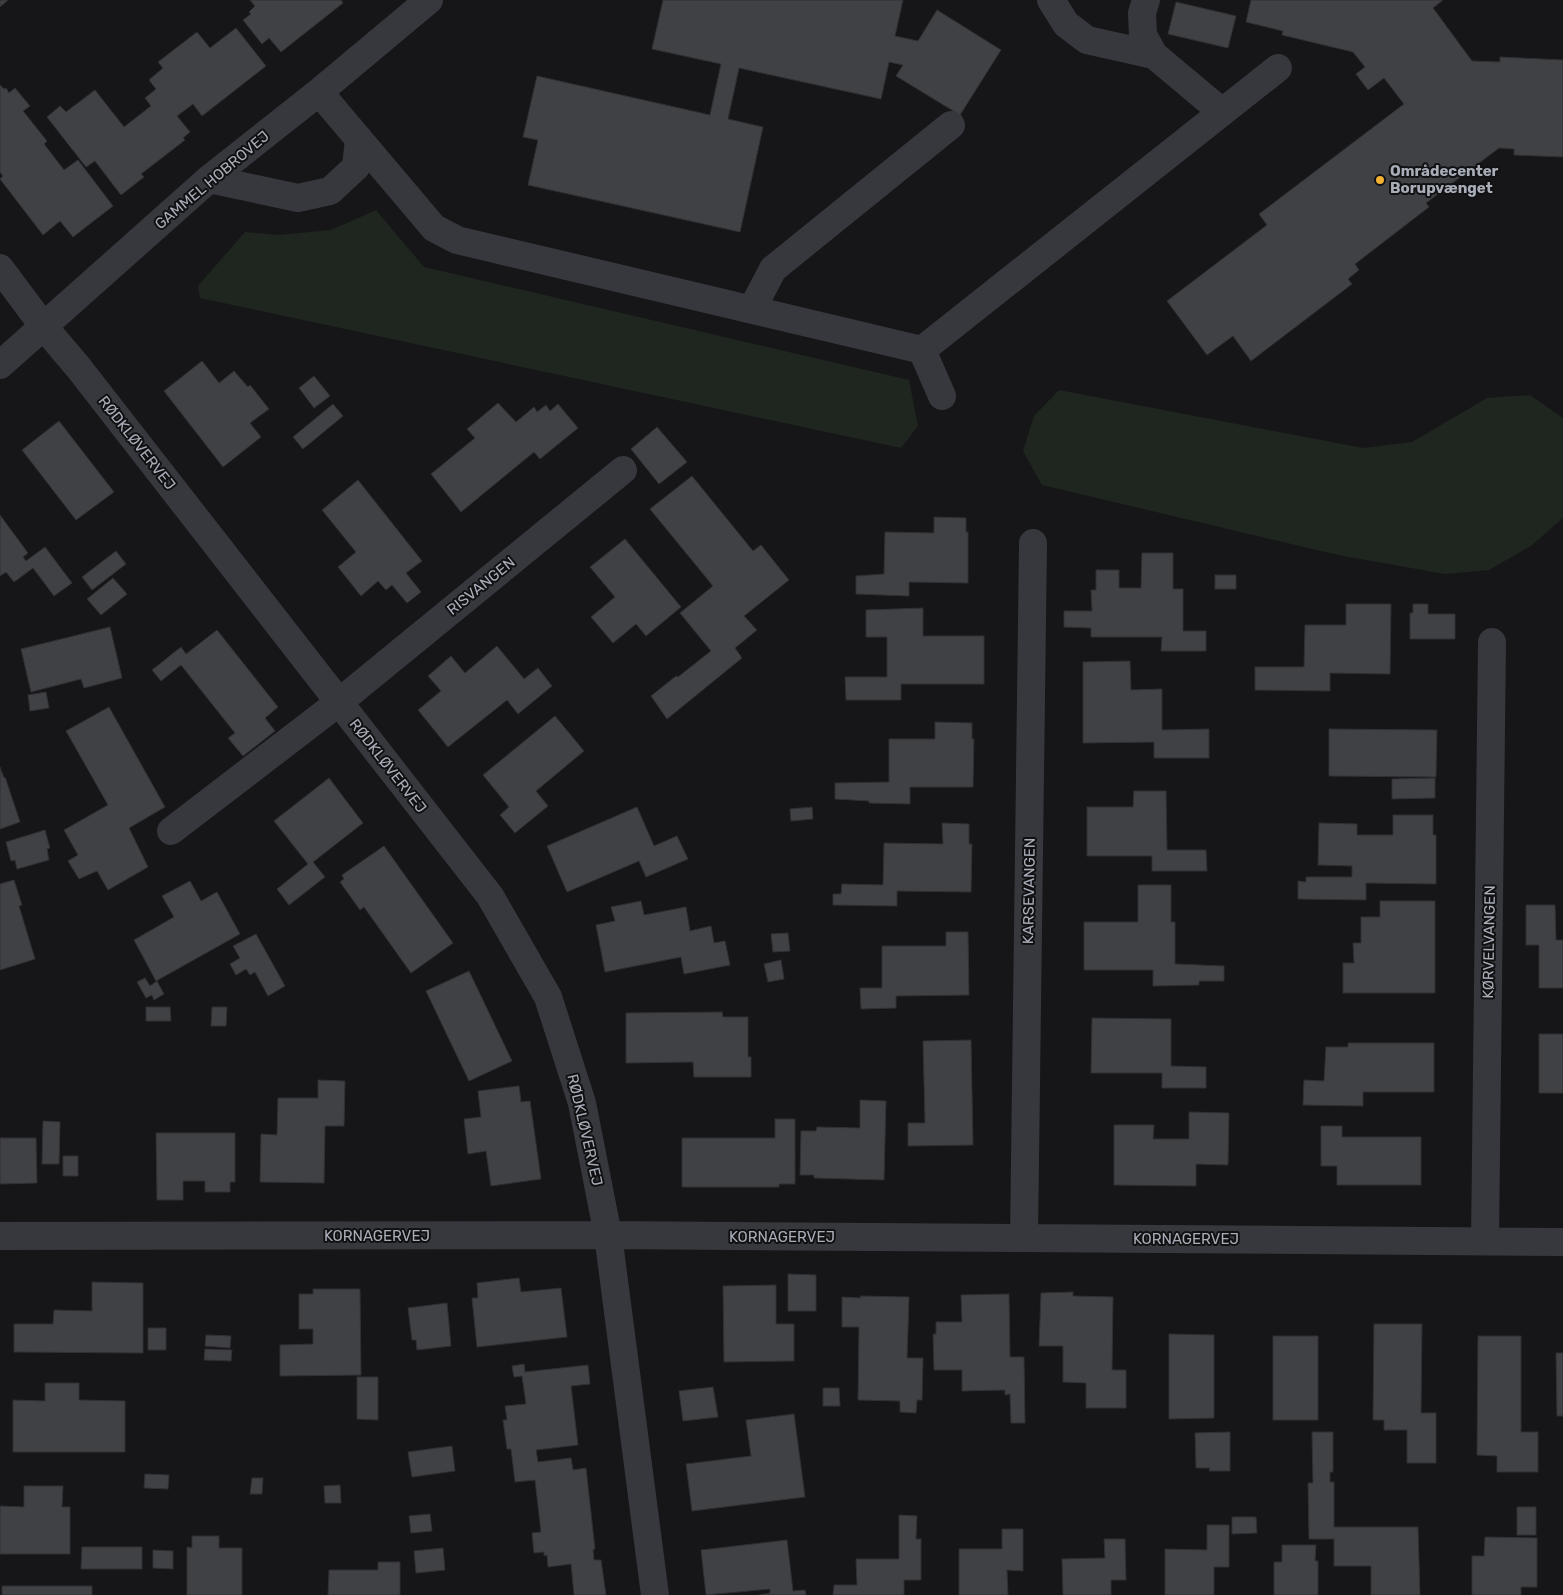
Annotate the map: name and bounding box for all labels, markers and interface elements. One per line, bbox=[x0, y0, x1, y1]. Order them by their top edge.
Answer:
street label: GAMMEL HOBROVEJ bbox=[151, 127, 273, 233]
place label: Områdecenter Borupvænget bbox=[1390, 162, 1499, 197]
marker: Områdecenter Borupvænget bbox=[1374, 174, 1386, 186]
street label: RØDKLØVERVEJ bbox=[95, 392, 179, 494]
street label: RISVANGEN bbox=[443, 553, 519, 619]
street label: RØDKLØVERVEJ bbox=[346, 715, 430, 817]
street label: KARSEVANGEN bbox=[1019, 838, 1039, 944]
street label: KØRVELVANGEN bbox=[1479, 885, 1499, 999]
street label: RØDKLØVERVEJ bbox=[563, 1072, 607, 1188]
street label: KORNAGERVEJ bbox=[324, 1227, 430, 1245]
street label: KORNAGERVEJ bbox=[729, 1228, 835, 1246]
street label: KORNAGERVEJ bbox=[1133, 1230, 1239, 1248]

